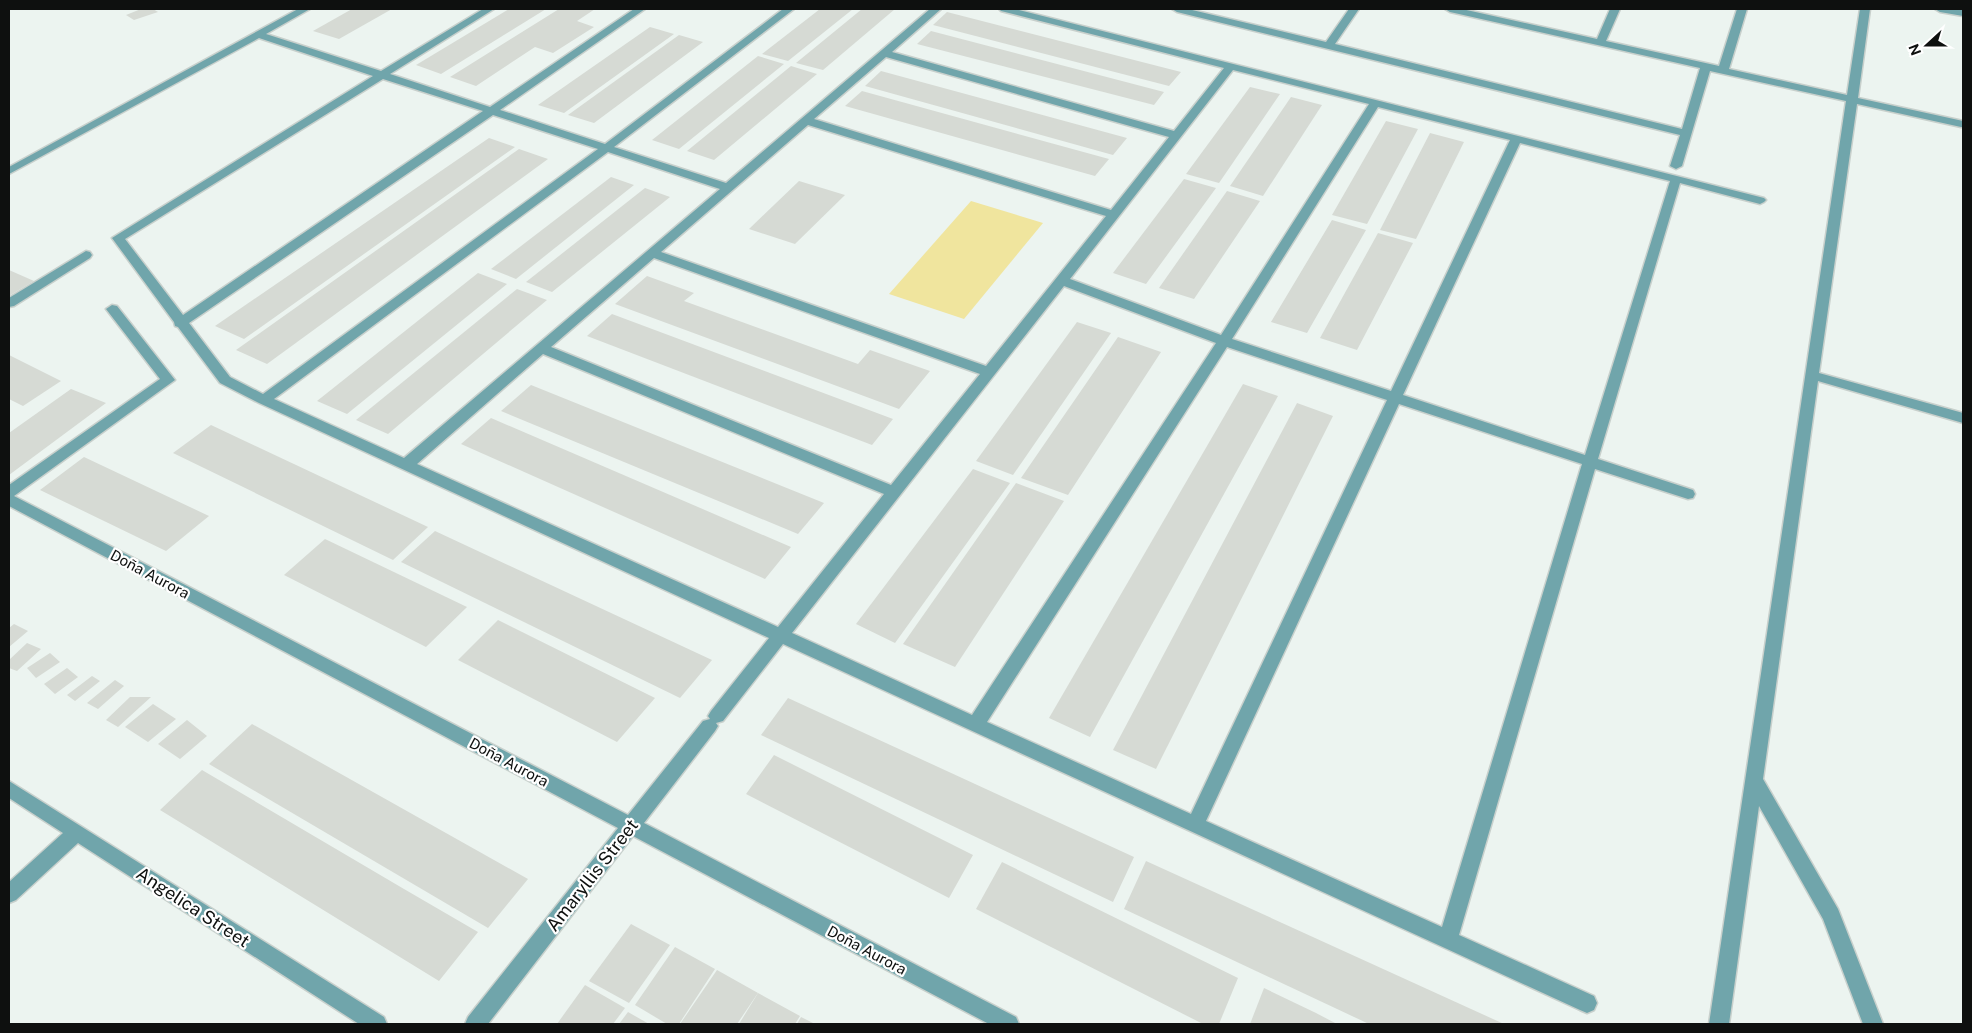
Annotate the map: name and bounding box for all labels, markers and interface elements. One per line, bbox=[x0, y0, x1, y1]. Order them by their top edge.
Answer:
north arrow bbox=[1902, 20, 1952, 70]
text: N bbox=[1905, 42, 1924, 58]
street label: Doña Aurora bbox=[108, 546, 192, 602]
street label: Doña Aurora bbox=[467, 734, 551, 790]
street label: Amaryllis Street bbox=[542, 815, 642, 935]
street label: Angelica Street bbox=[132, 863, 254, 951]
street label: Doña Aurora bbox=[825, 922, 909, 978]

